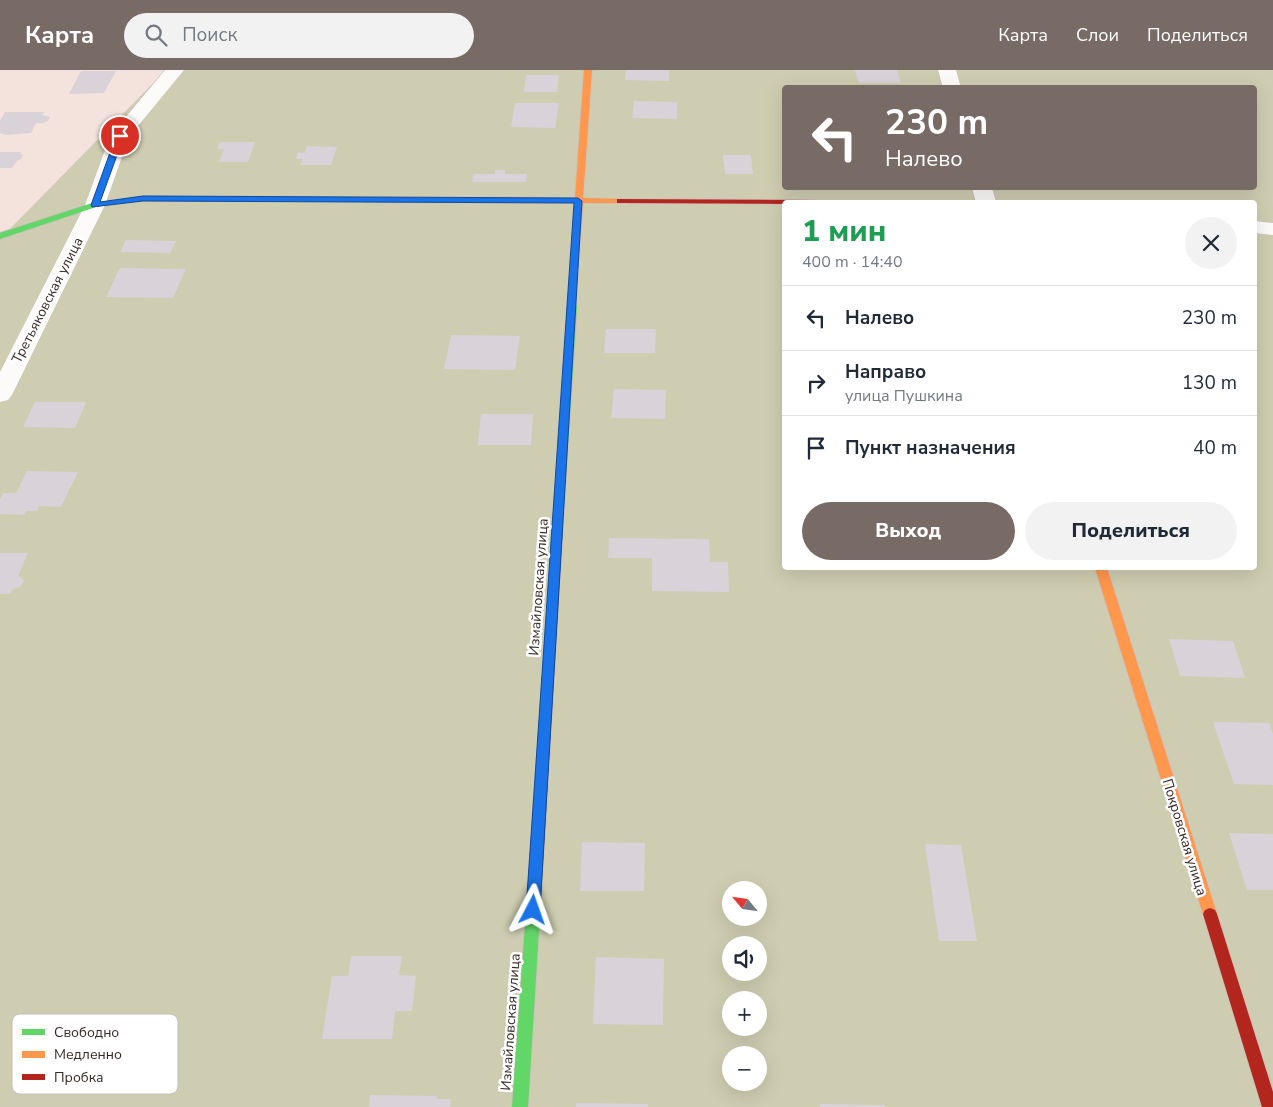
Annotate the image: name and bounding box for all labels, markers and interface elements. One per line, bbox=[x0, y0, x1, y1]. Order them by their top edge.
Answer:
search box bbox=[124, 13, 474, 58]
text: Карта bbox=[25, 19, 94, 51]
icon: search bbox=[142, 21, 170, 49]
text: Поиск bbox=[182, 22, 237, 48]
text: Карта bbox=[998, 23, 1048, 47]
text: Слои bbox=[1076, 23, 1119, 47]
text: Поделиться bbox=[1147, 23, 1248, 47]
text: 230 m bbox=[885, 99, 988, 146]
icon: left bbox=[802, 105, 867, 170]
pin bbox=[99, 115, 141, 157]
icon: arrive bbox=[106, 122, 134, 150]
text: Налево bbox=[885, 144, 963, 174]
text: 1 мин bbox=[802, 211, 886, 252]
button: close bbox=[1185, 217, 1237, 269]
street label: Третьяковская улица bbox=[7, 234, 88, 367]
text: 400 m · 14:40 bbox=[802, 251, 903, 273]
icon: left bbox=[802, 304, 830, 332]
text: Налево bbox=[845, 305, 914, 331]
text: 230 m bbox=[1182, 305, 1237, 331]
text: Направо bbox=[845, 359, 926, 385]
icon: right bbox=[802, 369, 830, 397]
text: 130 m bbox=[1182, 370, 1237, 396]
text: улица Пушкина bbox=[845, 385, 963, 407]
icon: arrive bbox=[802, 434, 830, 462]
text: Пункт назначения bbox=[845, 435, 1016, 461]
text: 40 m bbox=[1193, 435, 1237, 461]
button: Выход bbox=[802, 502, 1015, 560]
button: Поделиться bbox=[1025, 502, 1237, 560]
street label: Измайловская улица bbox=[524, 518, 553, 656]
street label: Покровская улица bbox=[1158, 776, 1211, 898]
north arrow bbox=[722, 881, 768, 926]
map controls bbox=[722, 881, 767, 1091]
position arrow bbox=[506, 883, 558, 935]
button: sound bbox=[722, 936, 767, 981]
street label: Измайловская улица bbox=[496, 953, 525, 1091]
button: + bbox=[722, 991, 767, 1036]
legend bbox=[12, 1014, 178, 1094]
text: Свободно bbox=[54, 1023, 119, 1042]
text: Медленно bbox=[54, 1045, 122, 1064]
button: − bbox=[722, 1046, 767, 1091]
text: Пробка bbox=[54, 1068, 104, 1087]

